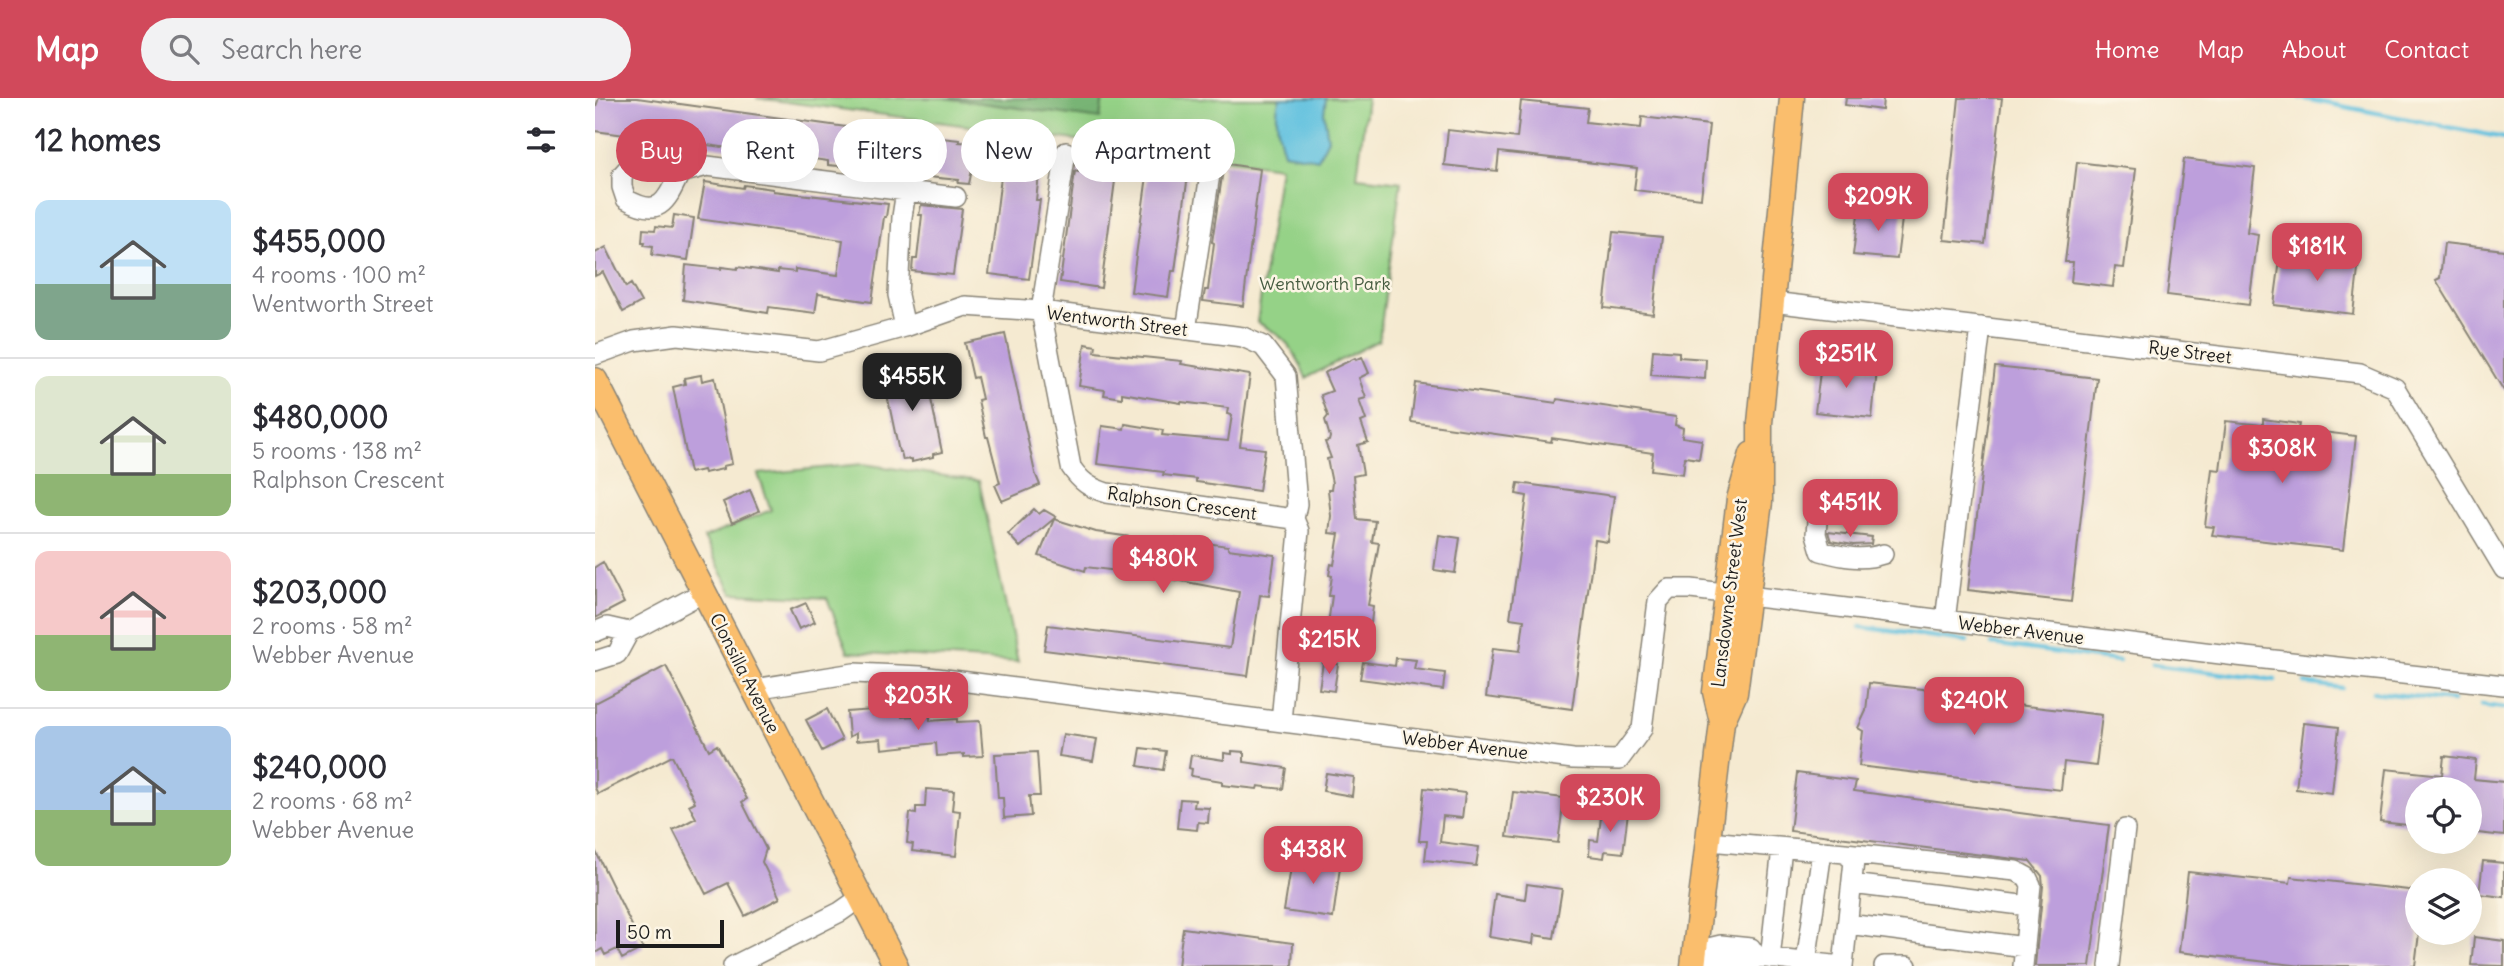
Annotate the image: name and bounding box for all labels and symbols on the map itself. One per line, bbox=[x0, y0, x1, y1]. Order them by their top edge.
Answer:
pin: $209K bbox=[1829, 174, 1927, 233]
pin: $181K bbox=[2268, 223, 2366, 283]
park label: Wentworth Park bbox=[1259, 272, 1391, 295]
street label: Wentworth Street bbox=[1045, 301, 1189, 341]
pin: $251K bbox=[1797, 330, 1895, 390]
street label: Rye Street bbox=[2147, 335, 2233, 369]
pin: $455K bbox=[863, 354, 961, 413]
pin: $308K bbox=[2233, 426, 2331, 485]
pin: $451K bbox=[1801, 480, 1899, 539]
street label: Ralphson Crescent bbox=[1106, 481, 1258, 525]
street label: Lansdowne Street West bbox=[1706, 497, 1752, 689]
pin: $480K bbox=[1114, 536, 1212, 595]
street label: Clonsilla Avenue bbox=[705, 609, 785, 737]
street label: Webber Avenue bbox=[1957, 611, 2085, 649]
pin: $215K bbox=[1280, 616, 1378, 676]
pin: $203K bbox=[869, 672, 967, 732]
pin: $240K bbox=[1925, 678, 2023, 737]
street label: Webber Avenue bbox=[1401, 726, 1529, 764]
pin: $230K bbox=[1561, 774, 1659, 834]
pin: $438K bbox=[1264, 826, 1362, 886]
scale bar bbox=[616, 917, 725, 949]

